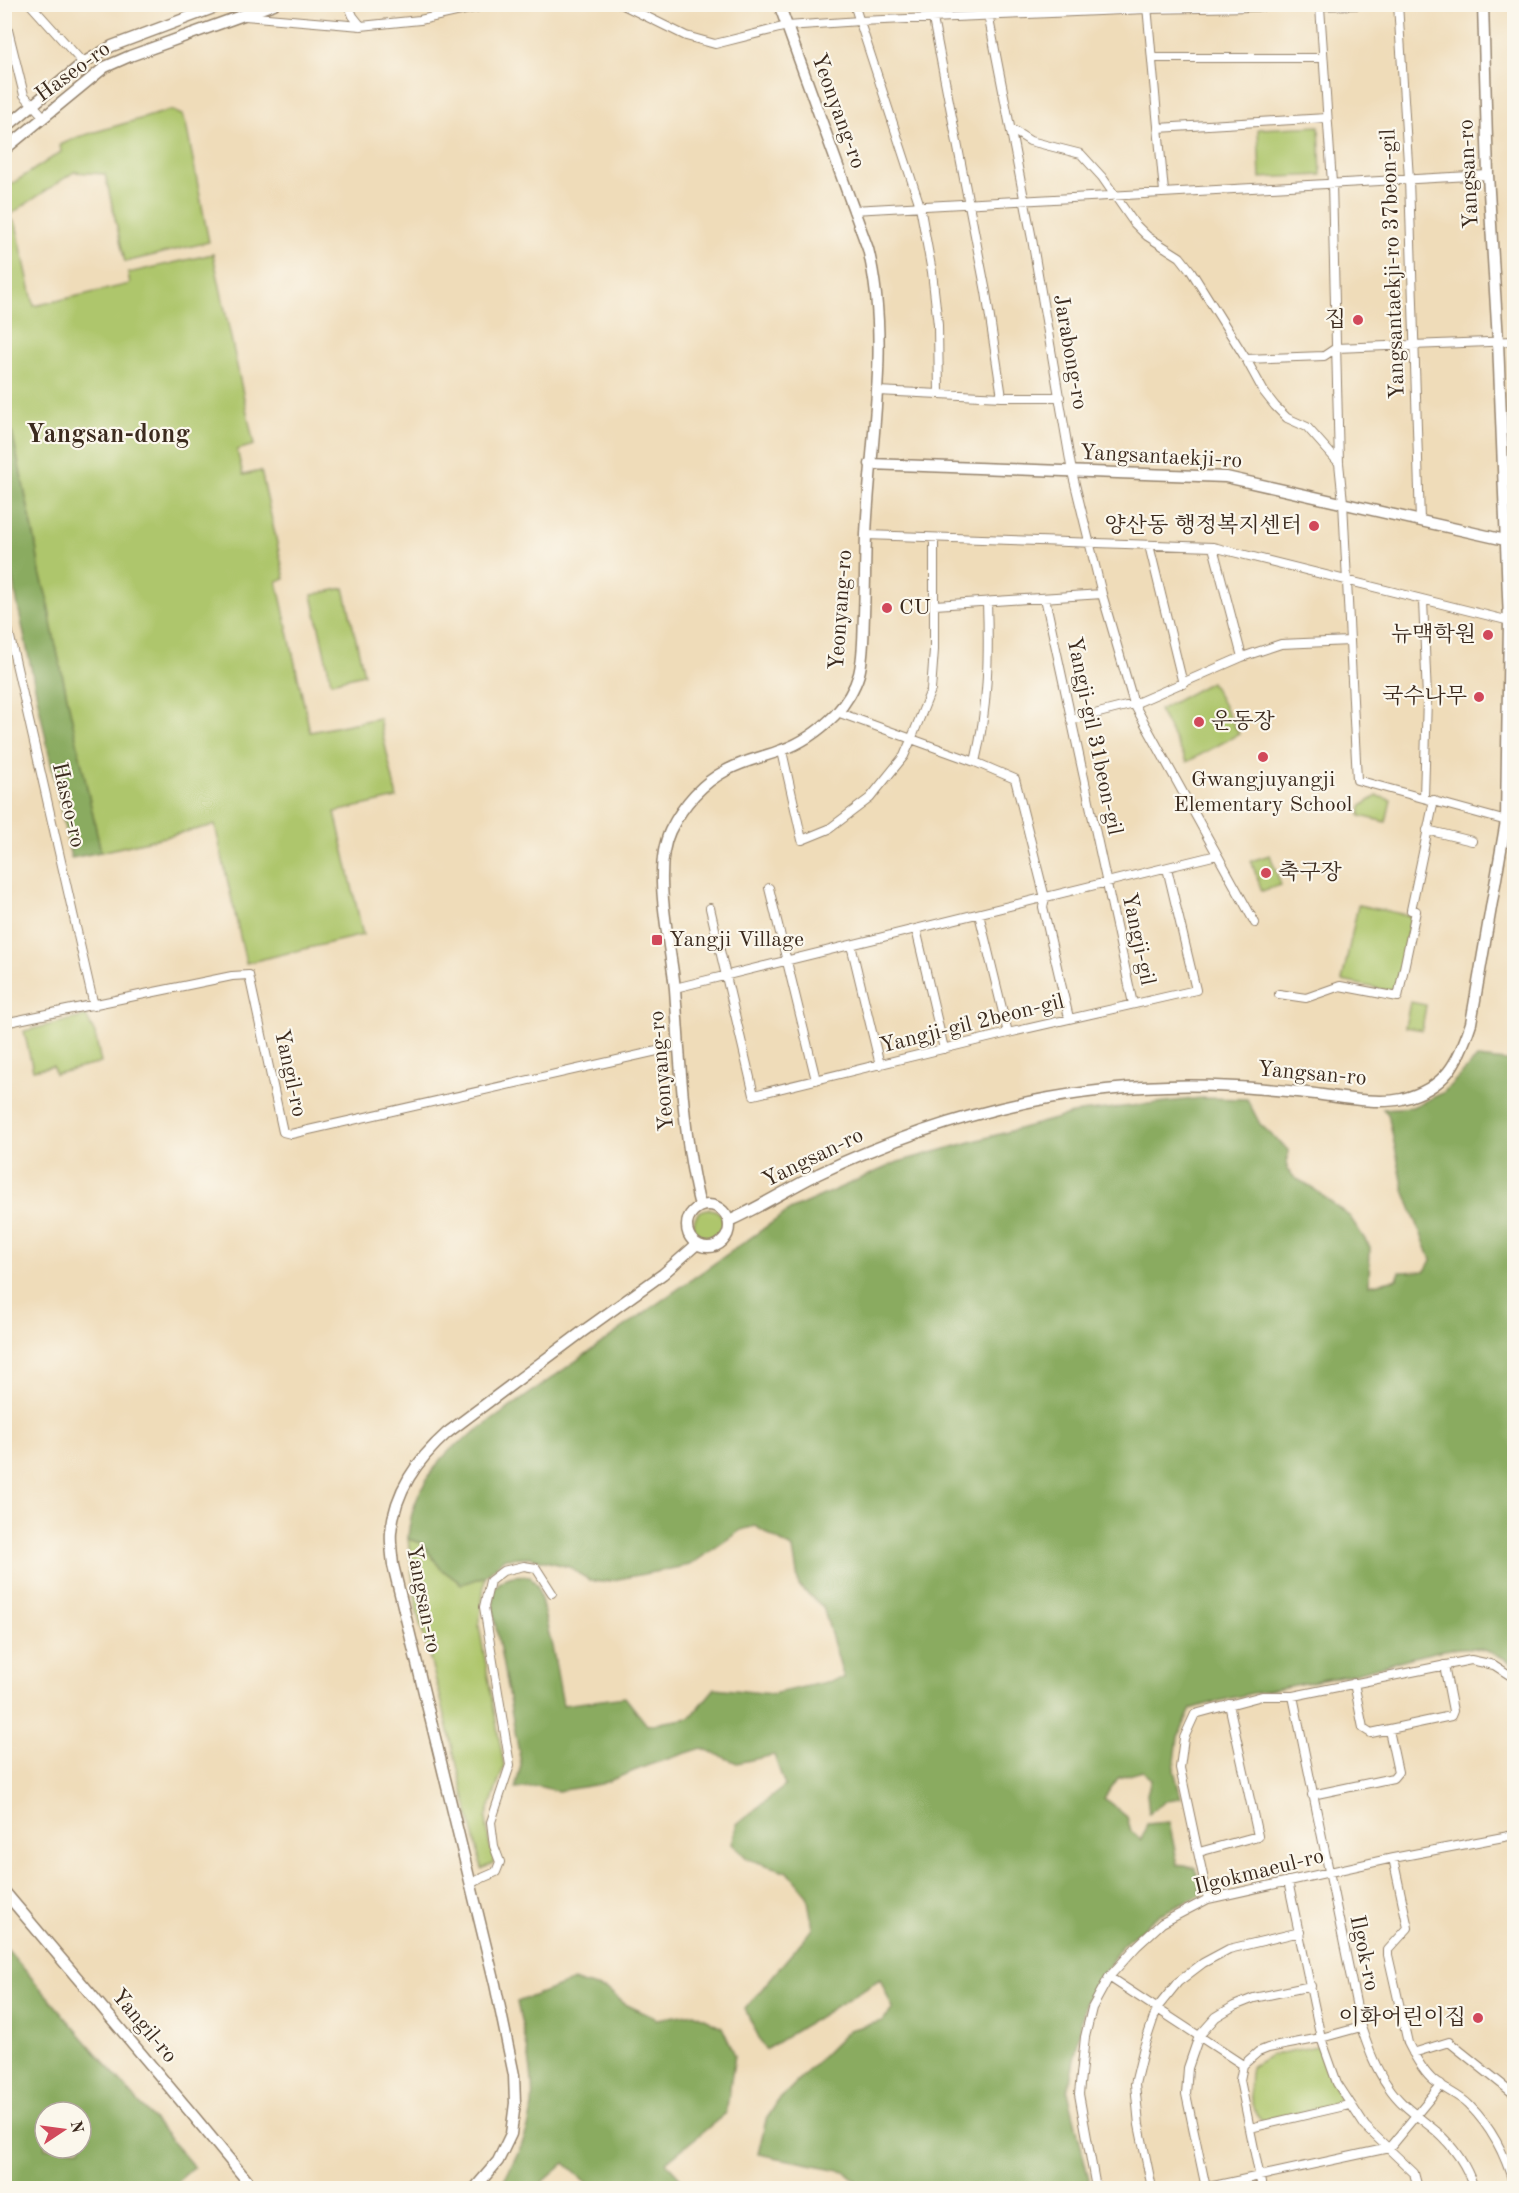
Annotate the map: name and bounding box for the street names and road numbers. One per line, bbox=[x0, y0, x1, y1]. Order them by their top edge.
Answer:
street label: Haseo-ro bbox=[31, 38, 115, 106]
street label: Yeonyang-ro bbox=[807, 50, 869, 172]
street label: Yangsan-ro bbox=[1455, 119, 1483, 229]
street label: Yangsantaekji-ro 37beon-gil bbox=[1377, 128, 1409, 400]
street label: Jarabong-ro bbox=[1049, 293, 1091, 411]
street label: Yangsantaekji-ro bbox=[1079, 442, 1243, 472]
street label: Yeonyang-ro bbox=[826, 549, 856, 671]
street label: Yangji-gil 31beon-gil bbox=[1062, 635, 1126, 837]
street label: Haseo-ro bbox=[48, 760, 88, 850]
street label: Yangji-gil bbox=[1117, 891, 1159, 987]
street label: Yangji-gil 2beon-gil bbox=[878, 990, 1066, 1058]
street label: Yeonyang-ro bbox=[646, 1010, 678, 1132]
street label: Yangil-ro bbox=[270, 1027, 310, 1119]
street label: Yangsan-ro bbox=[1256, 1058, 1368, 1090]
street label: Yangsan-ro bbox=[759, 1124, 867, 1192]
street label: Yangsan-ro bbox=[402, 1543, 444, 1655]
street label: Ilgokmaeul-ro bbox=[1192, 1845, 1326, 1899]
street label: Ilgok-ro bbox=[1345, 1913, 1383, 1993]
street label: Yangil-ro bbox=[107, 1985, 181, 2067]

